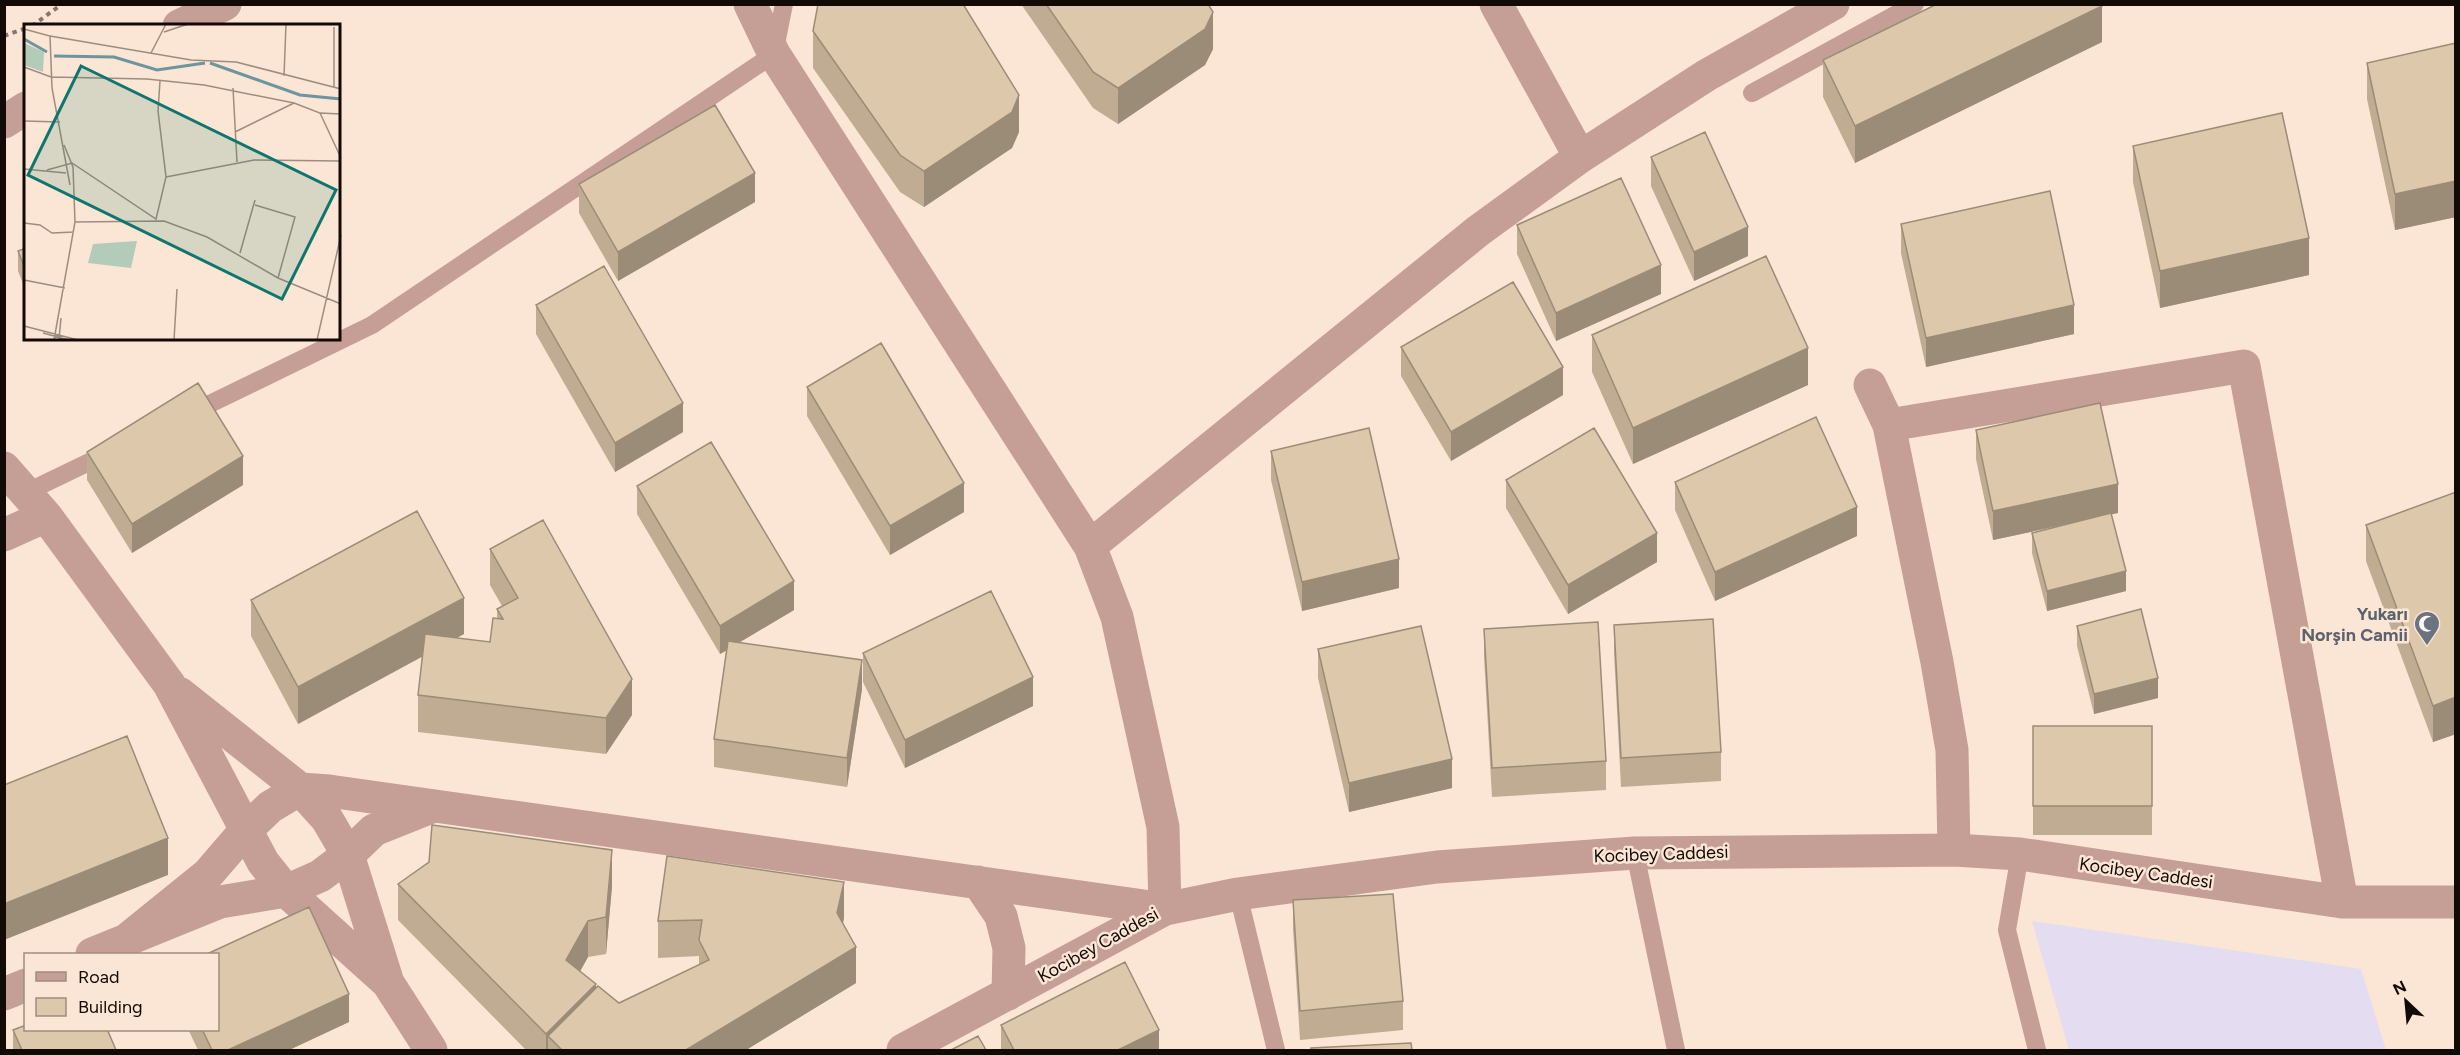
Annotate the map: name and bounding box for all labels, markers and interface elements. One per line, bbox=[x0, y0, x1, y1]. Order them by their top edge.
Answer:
inset map bbox=[24, 24, 340, 340]
place label: Yukarı Norşin Camii bbox=[2301, 603, 2408, 646]
mosque icon: Yukarı Norşin Camii bbox=[2412, 609, 2442, 647]
street label: Kocibey Caddesi bbox=[1593, 841, 1729, 867]
street label: Kocibey Caddesi bbox=[2078, 853, 2214, 893]
street label: Kocibey Caddesi bbox=[1034, 903, 1162, 987]
legend bbox=[24, 953, 219, 1031]
text: Road bbox=[78, 966, 119, 988]
north arrow bbox=[2376, 971, 2436, 1031]
text: N bbox=[2390, 977, 2409, 999]
text: Building bbox=[78, 996, 143, 1018]

